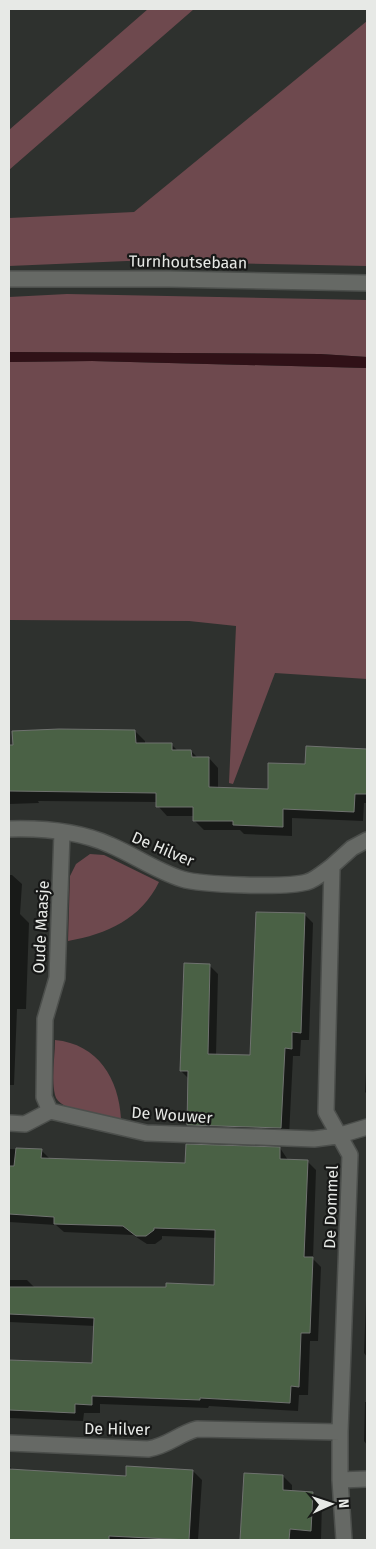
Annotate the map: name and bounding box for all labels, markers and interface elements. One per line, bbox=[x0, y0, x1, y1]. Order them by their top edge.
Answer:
street label: Turnhoutsebaan bbox=[129, 251, 247, 273]
street label: De Hilver bbox=[129, 827, 198, 871]
street label: Oude Maasje bbox=[29, 880, 53, 974]
street label: De Wouwer bbox=[131, 1103, 214, 1127]
street label: De Dommel bbox=[320, 1165, 342, 1249]
street label: De Hilver bbox=[84, 1419, 151, 1439]
north arrow bbox=[306, 1479, 356, 1529]
text: N bbox=[335, 1498, 352, 1508]

